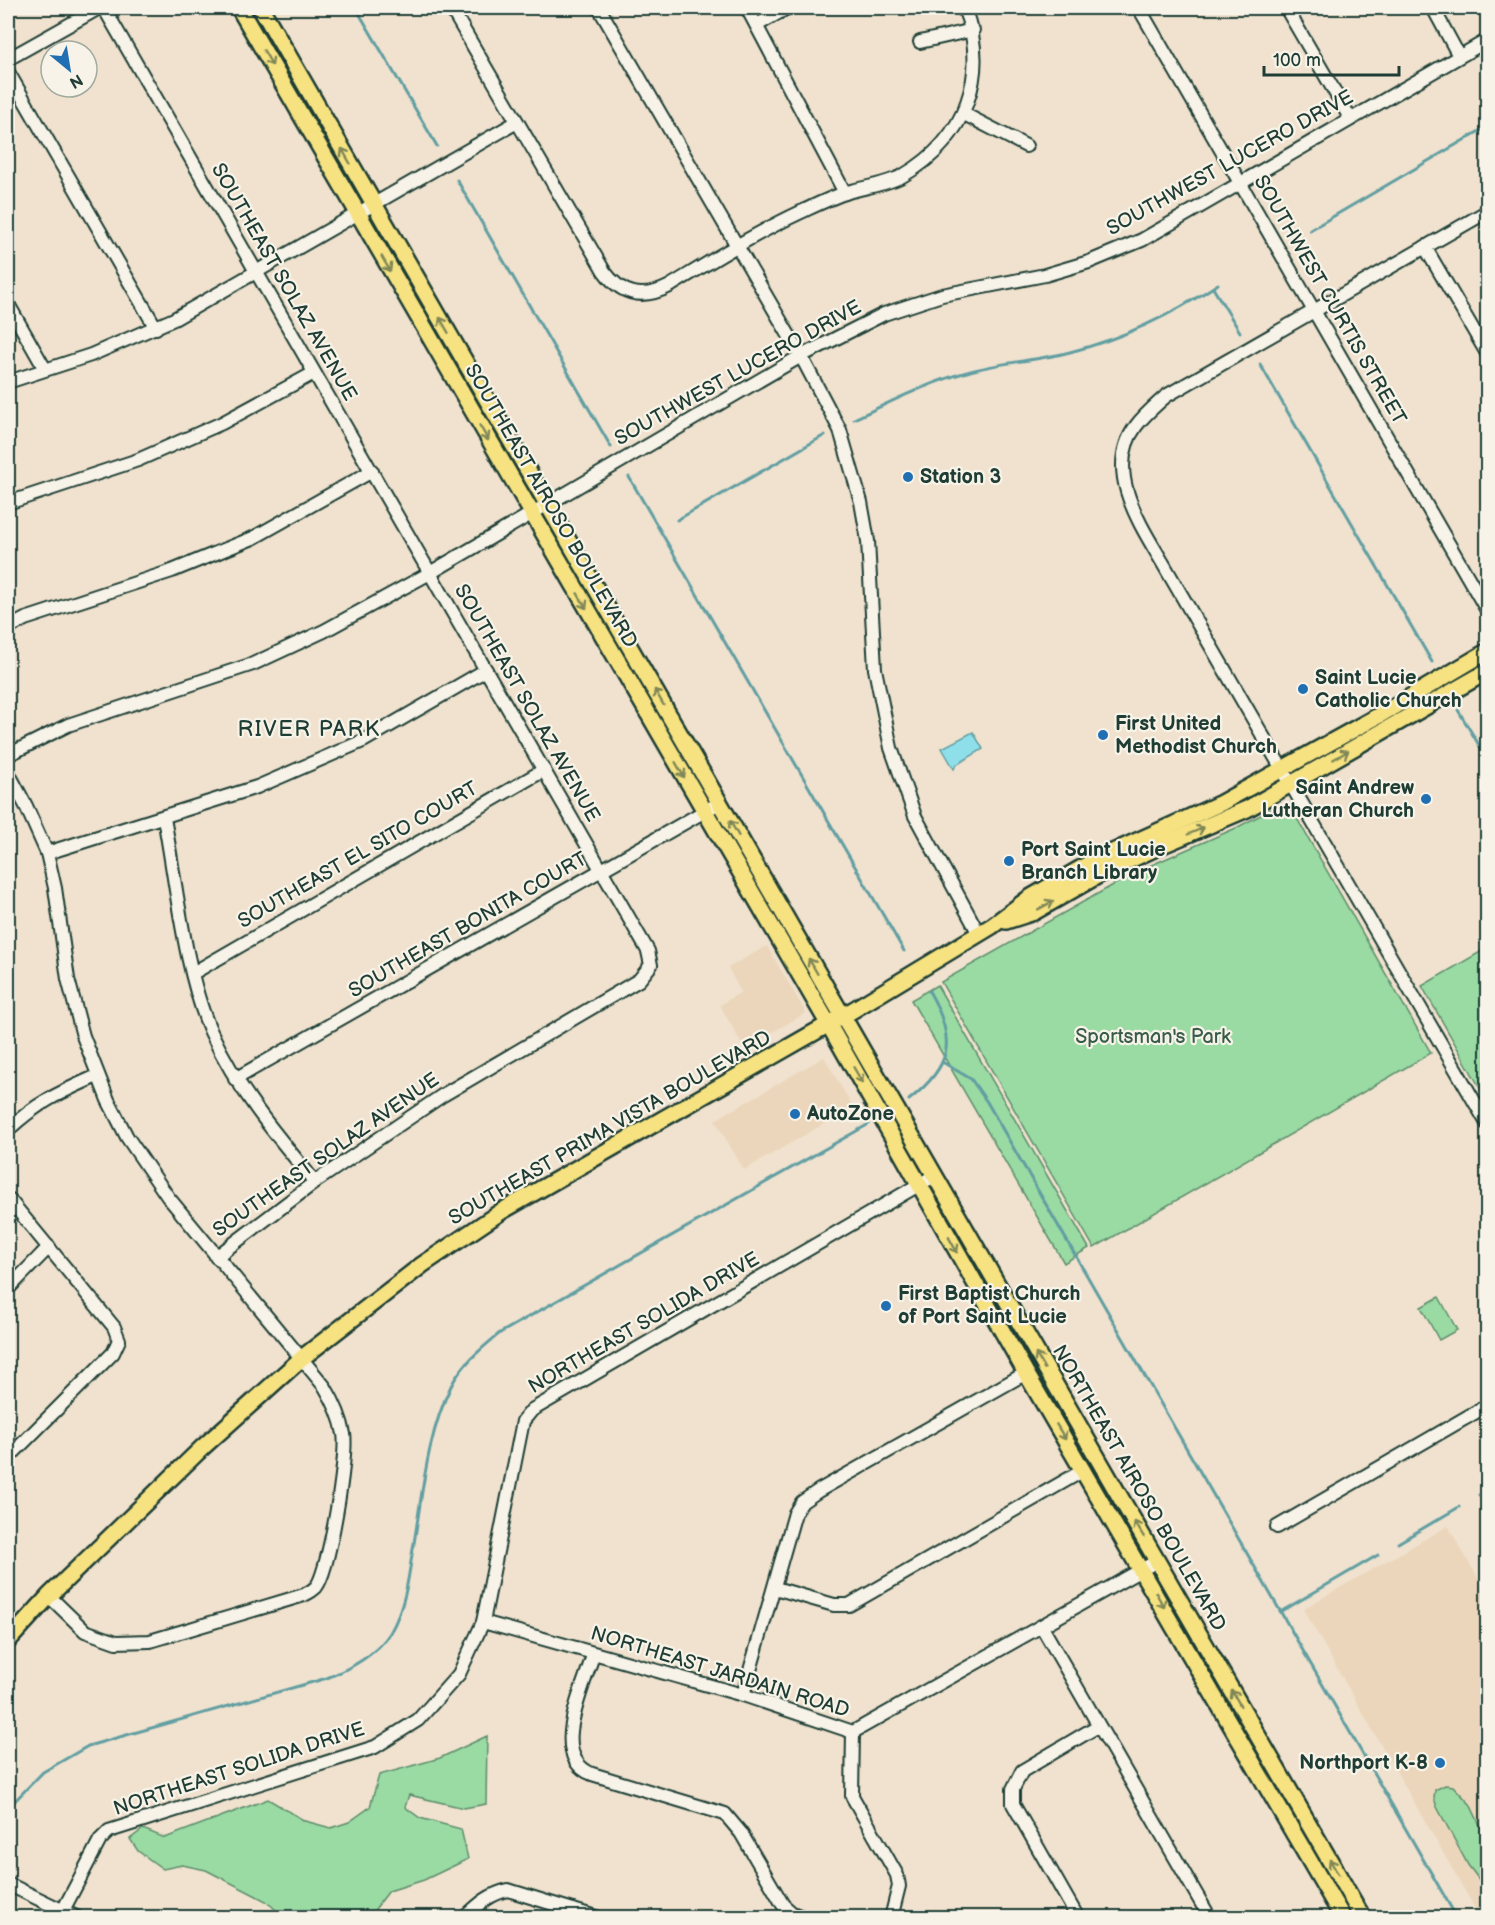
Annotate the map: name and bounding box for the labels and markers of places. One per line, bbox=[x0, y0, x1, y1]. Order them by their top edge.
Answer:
place label: Station 3 bbox=[920, 465, 1002, 489]
marker: Station 3 bbox=[901, 470, 915, 484]
place label: Saint Lucie Catholic Church bbox=[1315, 666, 1462, 713]
marker: Saint Lucie Catholic Church bbox=[1296, 682, 1310, 696]
place label: First United Methodist Church bbox=[1115, 712, 1277, 759]
marker: First United Methodist Church bbox=[1096, 728, 1110, 742]
place label: Saint Andrew Lutheran Church bbox=[1261, 776, 1414, 823]
marker: Saint Andrew Lutheran Church bbox=[1419, 792, 1433, 806]
place label: Port Saint Lucie Branch Library bbox=[1021, 838, 1166, 885]
marker: Port Saint Lucie Branch Library bbox=[1002, 854, 1016, 868]
place label: AutoZone bbox=[806, 1102, 894, 1126]
marker: AutoZone bbox=[788, 1107, 802, 1121]
place label: First Baptist Church of Port Saint Lucie bbox=[898, 1282, 1080, 1329]
marker: First Baptist Church of Port Saint Lucie bbox=[879, 1299, 893, 1313]
place label: Northport K-8 bbox=[1299, 1751, 1428, 1775]
marker: Northport K-8 bbox=[1433, 1756, 1447, 1770]

